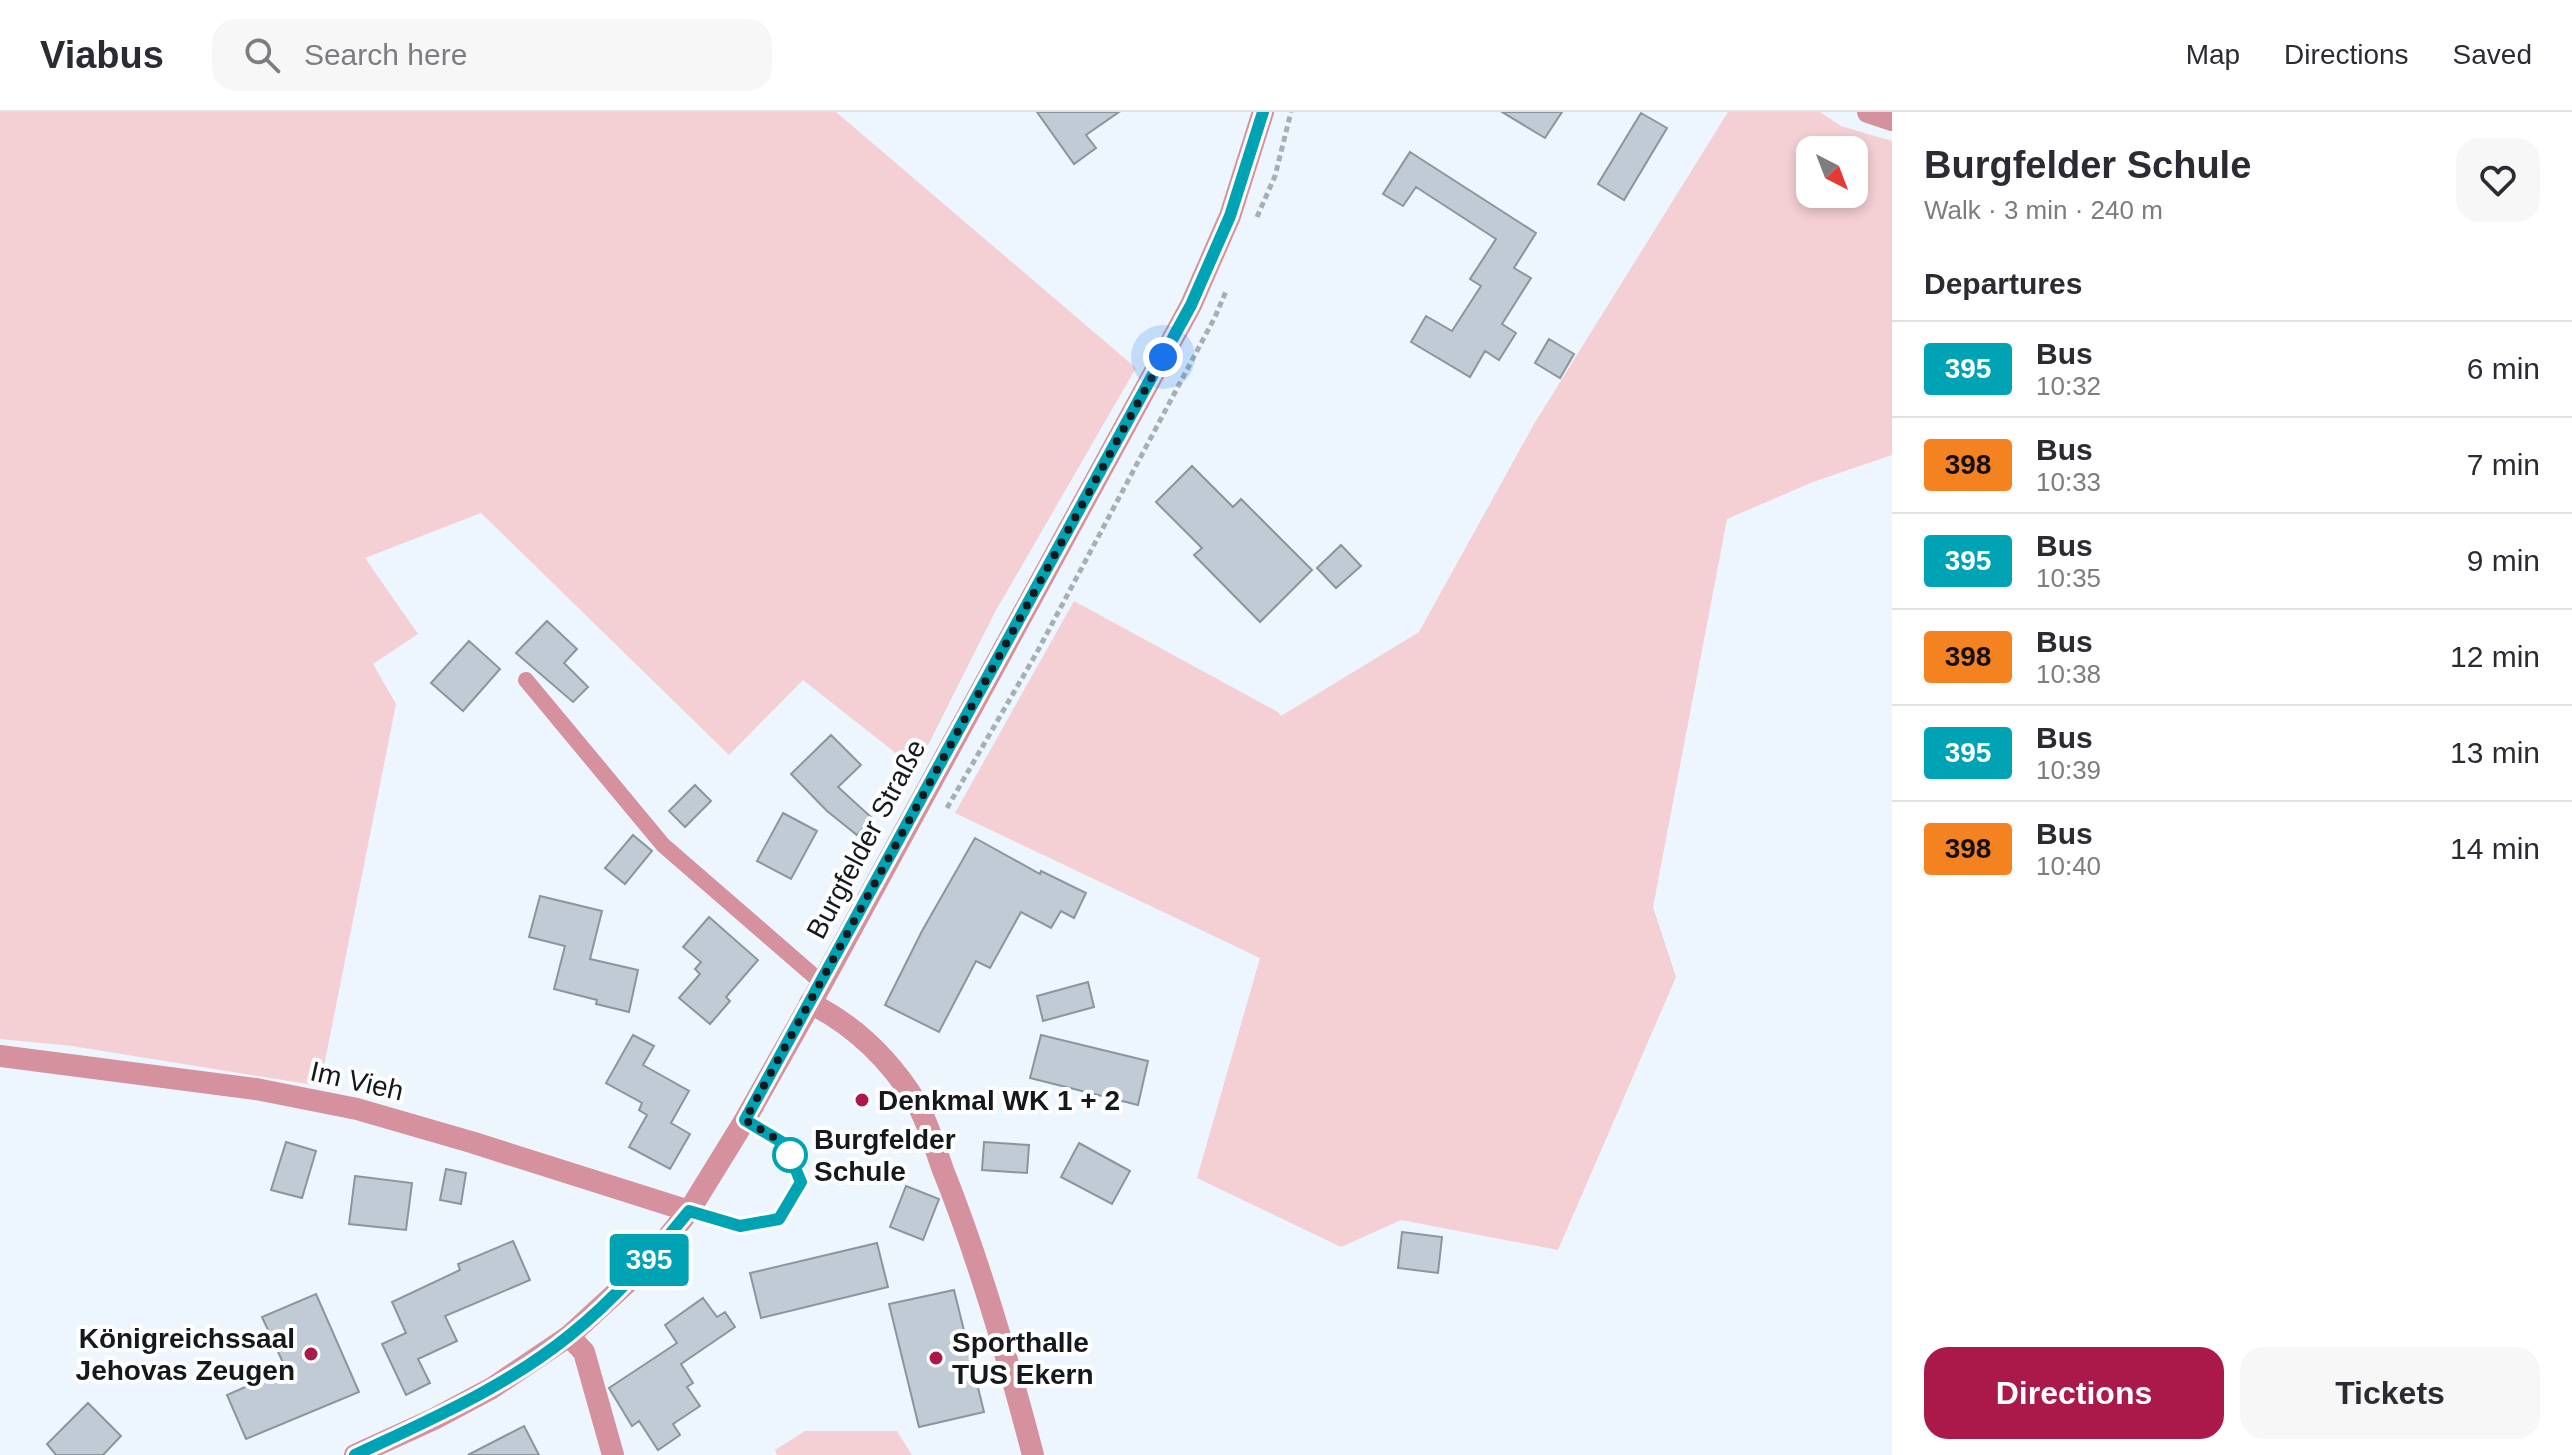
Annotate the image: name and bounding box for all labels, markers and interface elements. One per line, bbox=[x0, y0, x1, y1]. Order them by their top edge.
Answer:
search box bbox=[212, 19, 772, 91]
icon: search bbox=[240, 33, 284, 77]
text: Viabus bbox=[40, 34, 164, 76]
text: Search here bbox=[304, 38, 467, 71]
text: Map bbox=[2186, 39, 2240, 70]
text: Directions bbox=[2284, 39, 2409, 70]
text: Saved bbox=[2453, 39, 2532, 70]
north arrow bbox=[1796, 136, 1868, 208]
map controls bbox=[1796, 136, 1868, 208]
button: heart bbox=[2456, 138, 2540, 222]
text: Burgfelder Schule bbox=[1924, 144, 2251, 186]
text: Walk · 3 min · 240 m bbox=[1924, 195, 2163, 225]
text: Departures bbox=[1924, 267, 2082, 300]
your location bbox=[1143, 337, 1183, 377]
text: Bus bbox=[2036, 337, 2093, 370]
text: 6 min bbox=[2467, 352, 2540, 385]
text: 395 bbox=[1945, 353, 1991, 384]
text: 10:32 bbox=[2036, 371, 2101, 401]
text: Bus bbox=[2036, 433, 2093, 466]
text: 7 min bbox=[2467, 448, 2540, 481]
text: 398 bbox=[1945, 449, 1991, 480]
text: 10:33 bbox=[2036, 467, 2101, 497]
text: Bus bbox=[2036, 529, 2093, 562]
text: 9 min bbox=[2467, 544, 2540, 577]
text: 395 bbox=[1945, 545, 1991, 576]
text: 10:35 bbox=[2036, 563, 2101, 593]
text: Bus bbox=[2036, 625, 2093, 658]
text: 12 min bbox=[2450, 640, 2540, 673]
text: 398 bbox=[1945, 641, 1991, 672]
text: 10:38 bbox=[2036, 659, 2101, 689]
text: Bus bbox=[2036, 721, 2093, 754]
street label: Burgfelder Straße bbox=[800, 734, 932, 944]
text: 13 min bbox=[2450, 736, 2540, 769]
text: 395 bbox=[1945, 737, 1991, 768]
text: 10:39 bbox=[2036, 755, 2101, 785]
text: Bus bbox=[2036, 817, 2093, 850]
text: 14 min bbox=[2450, 832, 2540, 865]
text: 398 bbox=[1945, 833, 1991, 864]
text: 10:40 bbox=[2036, 851, 2101, 881]
street label: Im Vieh bbox=[308, 1055, 406, 1107]
place label: Denkmal WK 1 + 2 bbox=[878, 1085, 1120, 1116]
marker: Denkmal WK 1 + 2 bbox=[853, 1091, 871, 1109]
place label: Burgfelder Schule bbox=[814, 1124, 956, 1187]
marker: Burgfelder Schule bbox=[773, 1138, 807, 1172]
line badge: 395 bbox=[603, 1234, 695, 1286]
text: 395 bbox=[626, 1244, 672, 1275]
place label: Königreichssaal Jehovas Zeugen bbox=[76, 1323, 295, 1386]
place label: Sporthalle TUS Ekern bbox=[952, 1327, 1094, 1390]
marker: Königreichssaal Jehovas Zeugen bbox=[302, 1345, 320, 1363]
button: Directions bbox=[1924, 1347, 2224, 1439]
button: Tickets bbox=[2240, 1347, 2540, 1439]
marker: Sporthalle TUS Ekern bbox=[927, 1349, 945, 1367]

